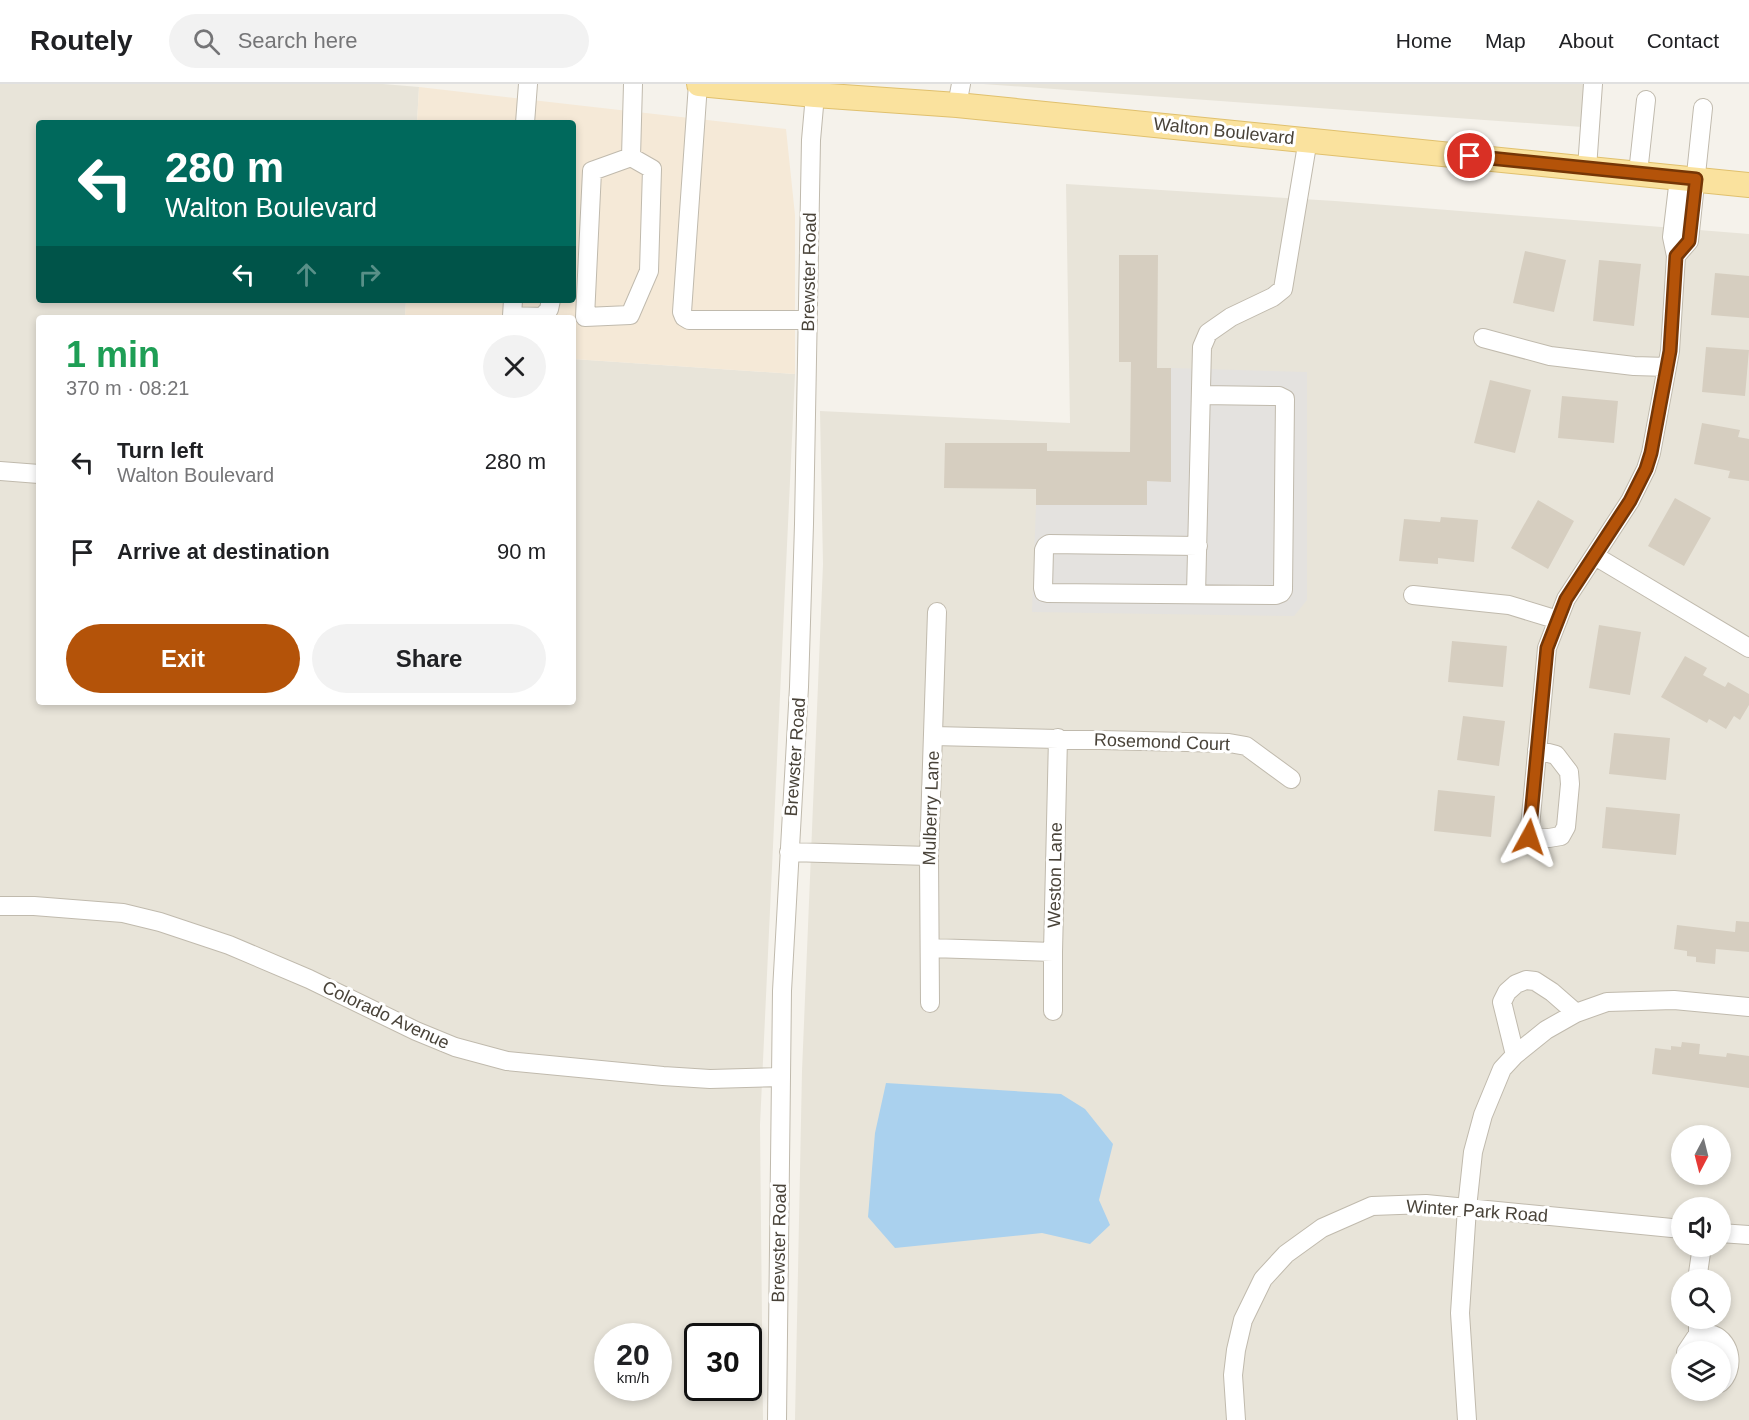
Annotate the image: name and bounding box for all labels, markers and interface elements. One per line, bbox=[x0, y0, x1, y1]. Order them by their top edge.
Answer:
search box bbox=[169, 14, 589, 68]
text: Routely bbox=[30, 25, 133, 56]
icon: search bbox=[190, 25, 223, 58]
text: Search here bbox=[238, 28, 358, 53]
text: Home bbox=[1396, 29, 1452, 52]
text: Map bbox=[1485, 29, 1526, 52]
text: About bbox=[1559, 29, 1614, 52]
text: Contact bbox=[1647, 29, 1719, 52]
street label: Walton Boulevard bbox=[1153, 114, 1295, 148]
pin bbox=[1444, 130, 1495, 181]
icon: arrive bbox=[1453, 139, 1486, 172]
icon: left bbox=[66, 144, 144, 222]
text: 280 m bbox=[165, 144, 284, 191]
text: Walton Boulevard bbox=[165, 193, 377, 223]
street label: Brewster Road bbox=[798, 212, 820, 332]
icon: left bbox=[227, 258, 260, 291]
icon: ahead bbox=[290, 258, 323, 291]
icon: right bbox=[353, 258, 386, 291]
text: 1 min bbox=[66, 334, 160, 375]
button: close bbox=[483, 335, 546, 398]
text: 370 m · 08:21 bbox=[66, 377, 189, 399]
text: Turn left bbox=[117, 438, 203, 463]
icon: left bbox=[66, 446, 99, 479]
text: 280 m bbox=[485, 449, 546, 474]
text: Walton Boulevard bbox=[117, 464, 274, 486]
icon: arrive bbox=[66, 536, 99, 569]
text: Arrive at destination bbox=[117, 539, 330, 564]
text: 90 m bbox=[497, 539, 546, 564]
button: Exit bbox=[66, 624, 300, 693]
button: Share bbox=[312, 624, 546, 693]
street label: Brewster Road bbox=[781, 697, 809, 817]
street label: Rosemond Court bbox=[1094, 730, 1230, 754]
street label: Mulberry Lane bbox=[919, 750, 943, 866]
position arrow bbox=[1497, 805, 1561, 869]
street label: Weston Lane bbox=[1044, 822, 1066, 928]
street label: Colorado Avenue bbox=[319, 977, 453, 1053]
north arrow bbox=[1671, 1125, 1731, 1185]
map controls bbox=[1671, 1125, 1731, 1401]
street label: Brewster Road bbox=[768, 1183, 790, 1303]
street label: Winter Park Road bbox=[1405, 1196, 1549, 1226]
button: sound bbox=[1671, 1197, 1731, 1257]
button: search bbox=[1671, 1269, 1731, 1329]
speed limit sign: 30 bbox=[684, 1323, 762, 1401]
text: 20 bbox=[616, 1338, 650, 1371]
button: layers bbox=[1671, 1341, 1731, 1401]
text: km/h bbox=[617, 1369, 649, 1386]

